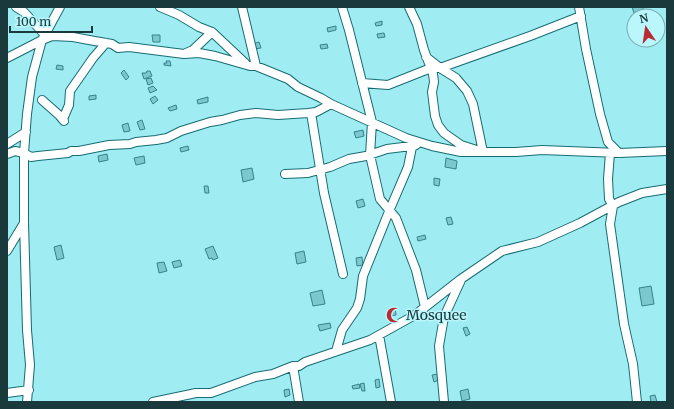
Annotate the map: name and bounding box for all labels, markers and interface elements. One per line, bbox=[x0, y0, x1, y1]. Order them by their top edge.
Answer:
scale bar bbox=[10, 8, 92, 34]
north arrow bbox=[626, 8, 666, 48]
text: N bbox=[638, 10, 650, 26]
text: 100 m bbox=[16, 14, 51, 29]
mosque icon: Mosquee bbox=[385, 306, 403, 324]
place label: Mosquee bbox=[406, 306, 467, 324]

